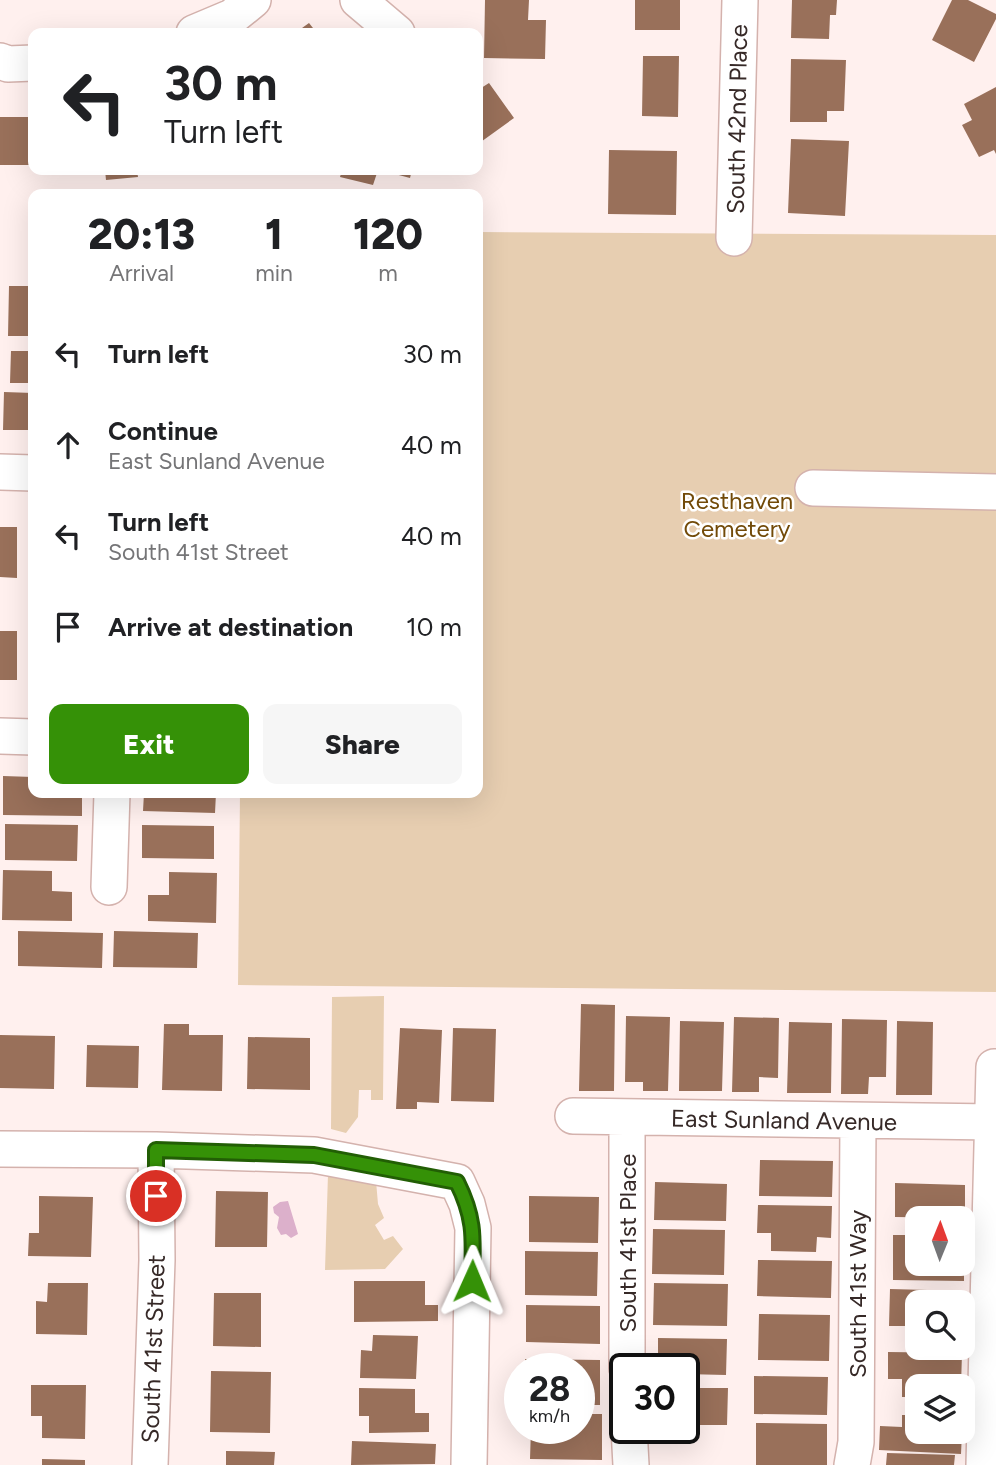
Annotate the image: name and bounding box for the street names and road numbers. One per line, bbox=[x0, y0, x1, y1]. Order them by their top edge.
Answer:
street label: South 42nd Place bbox=[721, 24, 753, 214]
street label: East Sunland Avenue bbox=[671, 1104, 897, 1136]
street label: South 41st Place bbox=[613, 1154, 642, 1332]
street label: South 41st Way bbox=[843, 1210, 872, 1378]
street label: South 41st Street bbox=[135, 1254, 171, 1444]

